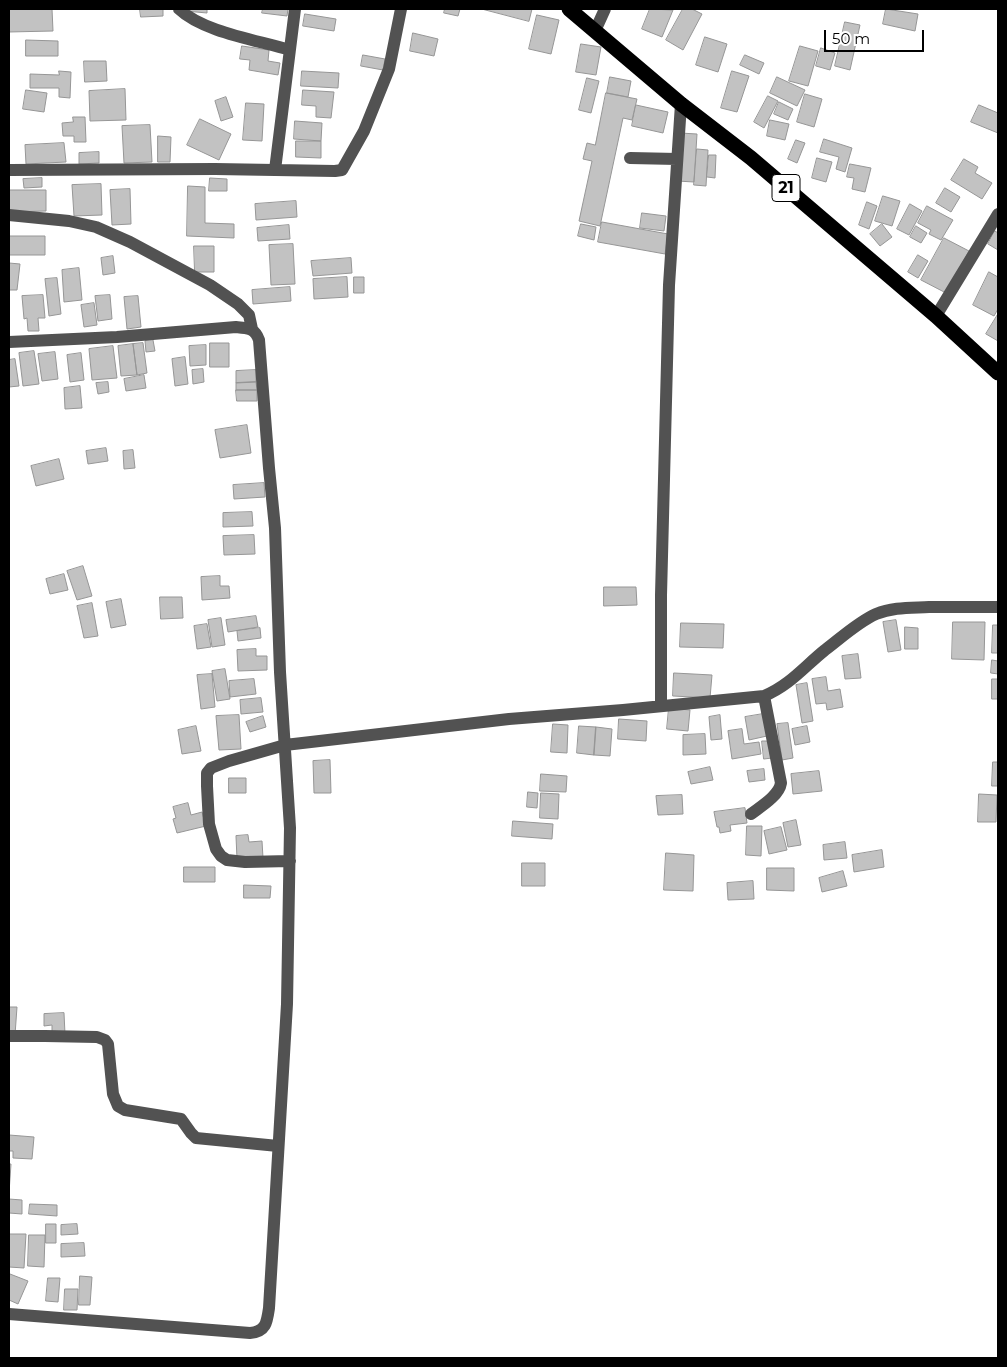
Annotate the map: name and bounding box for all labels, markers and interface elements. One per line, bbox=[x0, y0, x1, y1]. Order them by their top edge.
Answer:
scale bar bbox=[827, 20, 927, 52]
text: 50 m bbox=[832, 29, 870, 48]
road number: 21 bbox=[772, 174, 800, 202]

